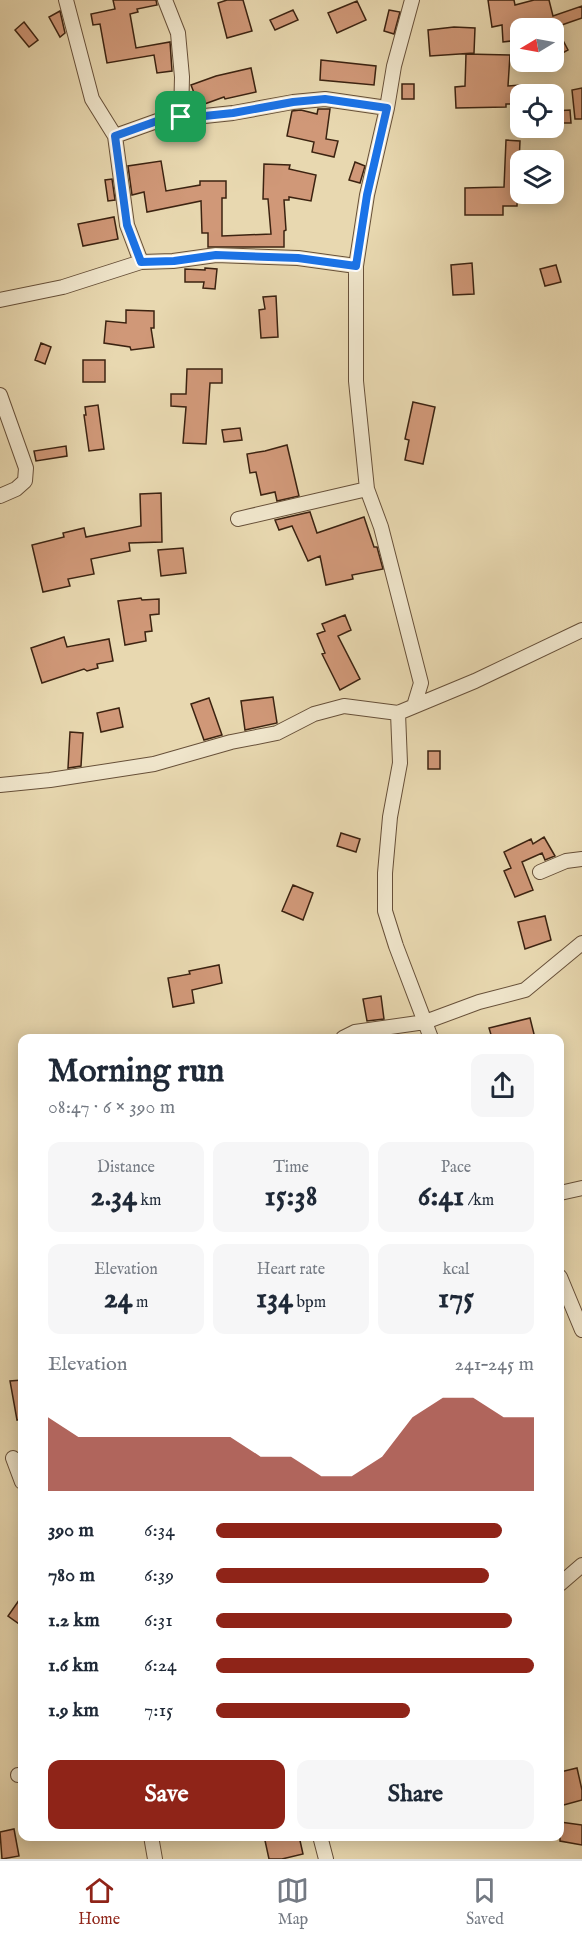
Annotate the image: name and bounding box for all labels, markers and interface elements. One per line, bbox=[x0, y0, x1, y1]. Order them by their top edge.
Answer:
north arrow bbox=[510, 18, 564, 72]
map controls bbox=[510, 18, 564, 204]
button: locate bbox=[510, 84, 564, 138]
pin bbox=[155, 91, 206, 142]
icon: arrive bbox=[164, 100, 197, 133]
button: layers bbox=[510, 150, 564, 204]
text: Morning run bbox=[48, 1051, 224, 1093]
button: share bbox=[471, 1054, 534, 1117]
text: 08:47 · 6 × 390 m bbox=[48, 1095, 175, 1120]
text: Distance bbox=[97, 1158, 155, 1178]
text: Time bbox=[273, 1158, 309, 1178]
text: Pace bbox=[441, 1158, 471, 1178]
text: 2.34 bbox=[91, 1178, 137, 1216]
text: 15:38 bbox=[265, 1178, 317, 1216]
text: 6:41 bbox=[418, 1178, 464, 1216]
text: km bbox=[137, 1191, 161, 1211]
text: /km bbox=[464, 1191, 494, 1211]
text: Elevation bbox=[94, 1260, 158, 1280]
text: Heart rate bbox=[257, 1260, 325, 1280]
text: kcal bbox=[443, 1260, 469, 1280]
text: 24 bbox=[104, 1280, 132, 1318]
text: 134 bbox=[256, 1280, 293, 1318]
text: 175 bbox=[438, 1280, 474, 1318]
text: m bbox=[132, 1293, 148, 1313]
text: bpm bbox=[293, 1293, 326, 1313]
text: Elevation bbox=[48, 1352, 127, 1377]
text: 241–245 m bbox=[455, 1352, 534, 1377]
text: 390 m bbox=[48, 1518, 94, 1543]
text: 6:34 bbox=[144, 1518, 175, 1543]
text: 780 m bbox=[48, 1563, 95, 1588]
text: 6:39 bbox=[144, 1563, 174, 1588]
text: 1.2 km bbox=[48, 1608, 100, 1633]
text: 6:31 bbox=[144, 1608, 173, 1633]
text: 1.6 km bbox=[48, 1653, 99, 1678]
text: 6:24 bbox=[144, 1653, 177, 1678]
text: 1.9 km bbox=[48, 1698, 99, 1723]
text: 7:15 bbox=[144, 1698, 173, 1723]
button: Save bbox=[48, 1760, 285, 1829]
button: Share bbox=[297, 1760, 534, 1829]
tab: Home bbox=[78, 1874, 120, 1930]
tab: Map bbox=[276, 1874, 309, 1930]
tab: Saved bbox=[466, 1874, 504, 1930]

